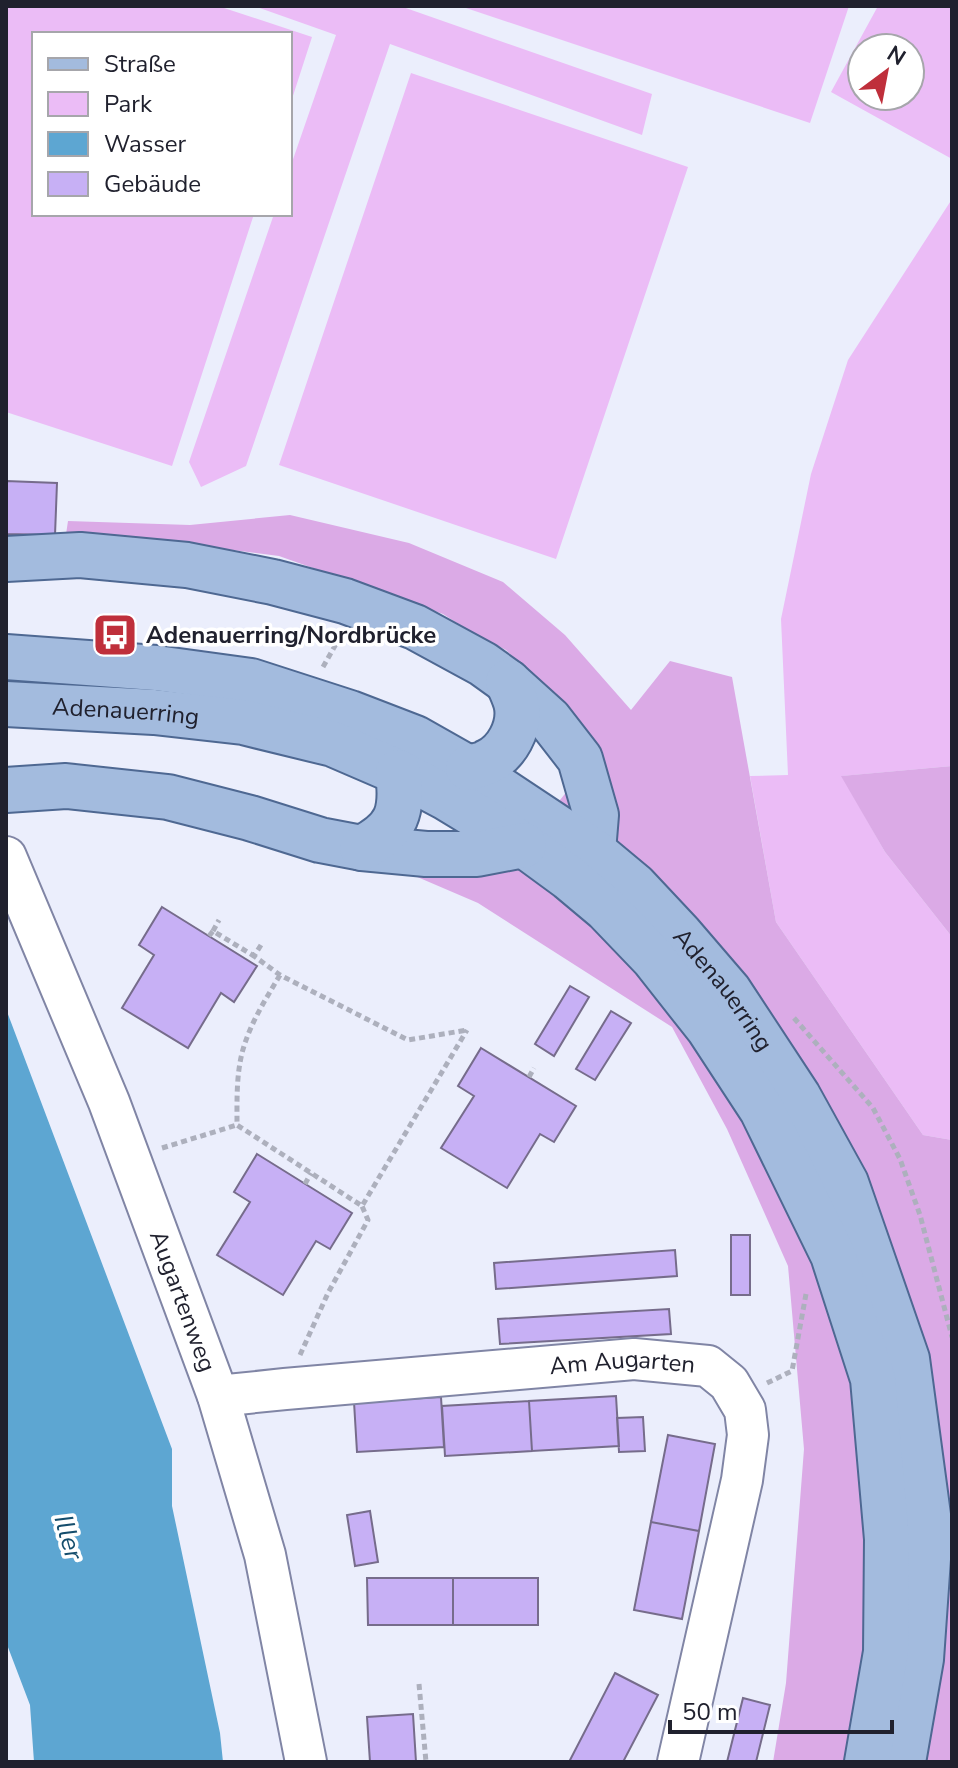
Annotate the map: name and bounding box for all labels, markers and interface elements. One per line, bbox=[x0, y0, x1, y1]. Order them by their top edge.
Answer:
legend bbox=[32, 32, 292, 216]
north arrow bbox=[846, 32, 926, 112]
text: N bbox=[881, 39, 911, 73]
text: Straße bbox=[104, 48, 176, 80]
text: Park bbox=[104, 88, 153, 120]
text: Wasser bbox=[104, 128, 187, 160]
text: Gebäude bbox=[104, 168, 201, 200]
bus stop icon: Adenauerring/Nordbrücke bbox=[91, 611, 139, 659]
place label: Adenauerring/Nordbrücke bbox=[146, 619, 436, 651]
street label: Adenauerring bbox=[51, 691, 201, 733]
street label: Adenauerring bbox=[666, 921, 780, 1058]
street label: Augartenweg bbox=[142, 1226, 224, 1376]
street label: Am Augarten bbox=[548, 1343, 697, 1382]
water label: Iller bbox=[45, 1511, 92, 1564]
scale bar bbox=[670, 1684, 892, 1734]
text: 50 m bbox=[682, 1696, 738, 1728]

